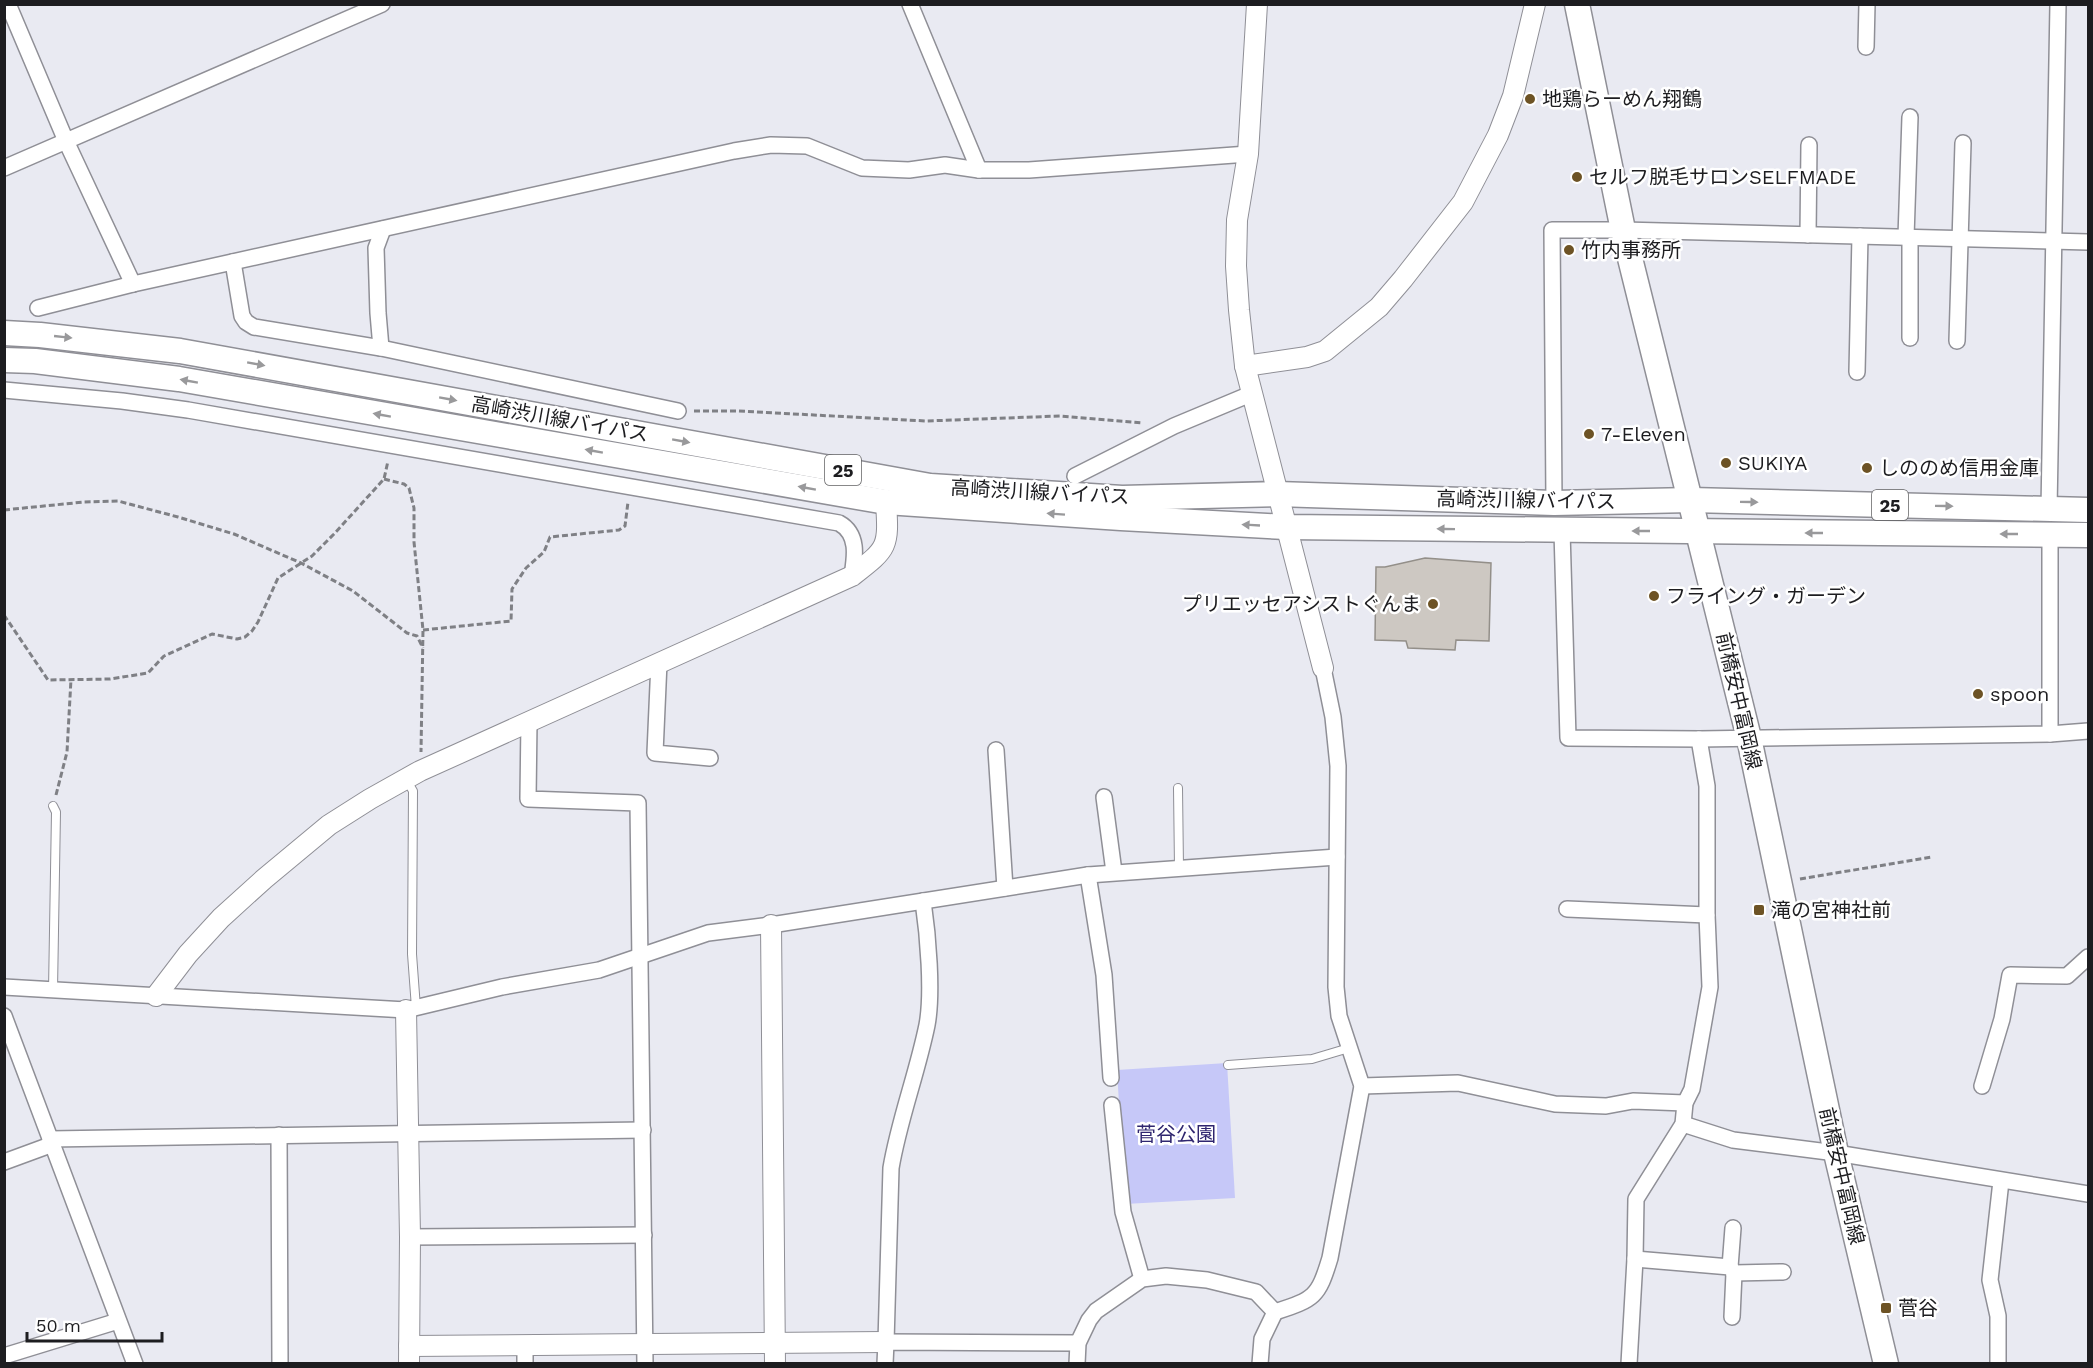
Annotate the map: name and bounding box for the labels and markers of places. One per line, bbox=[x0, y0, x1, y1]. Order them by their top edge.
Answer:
place label: 地鶏らーめん翔鶴 bbox=[1542, 87, 1702, 111]
marker: 地鶏らーめん翔鶴 bbox=[1523, 92, 1537, 106]
place label: セルフ脱毛サロンSELFMADE bbox=[1589, 165, 1856, 189]
marker: セルフ脱毛サロンSELFMADE bbox=[1570, 170, 1584, 184]
place label: 竹内事務所 bbox=[1581, 238, 1681, 262]
marker: 竹内事務所 bbox=[1562, 243, 1576, 257]
place label: 7-Eleven bbox=[1601, 422, 1686, 446]
marker: 7-Eleven bbox=[1582, 427, 1596, 441]
place label: SUKIYA bbox=[1738, 451, 1807, 475]
marker: SUKIYA bbox=[1719, 456, 1733, 470]
place label: しののめ信用金庫 bbox=[1879, 456, 2039, 480]
marker: しののめ信用金庫 bbox=[1860, 461, 1874, 475]
place label: フライング・ガーデン bbox=[1666, 584, 1866, 608]
marker: フライング・ガーデン bbox=[1647, 589, 1661, 603]
place label: プリエッセアシストぐんま bbox=[1182, 592, 1421, 616]
marker: プリエッセアシストぐんま bbox=[1426, 597, 1440, 611]
place label: spoon bbox=[1990, 682, 2049, 706]
marker: spoon bbox=[1971, 687, 1985, 701]
place label: 滝の宮神社前 bbox=[1771, 898, 1891, 922]
marker: 滝の宮神社前 bbox=[1752, 903, 1766, 917]
place label: 菅谷 bbox=[1898, 1296, 1938, 1320]
marker: 菅谷 bbox=[1879, 1301, 1893, 1315]

